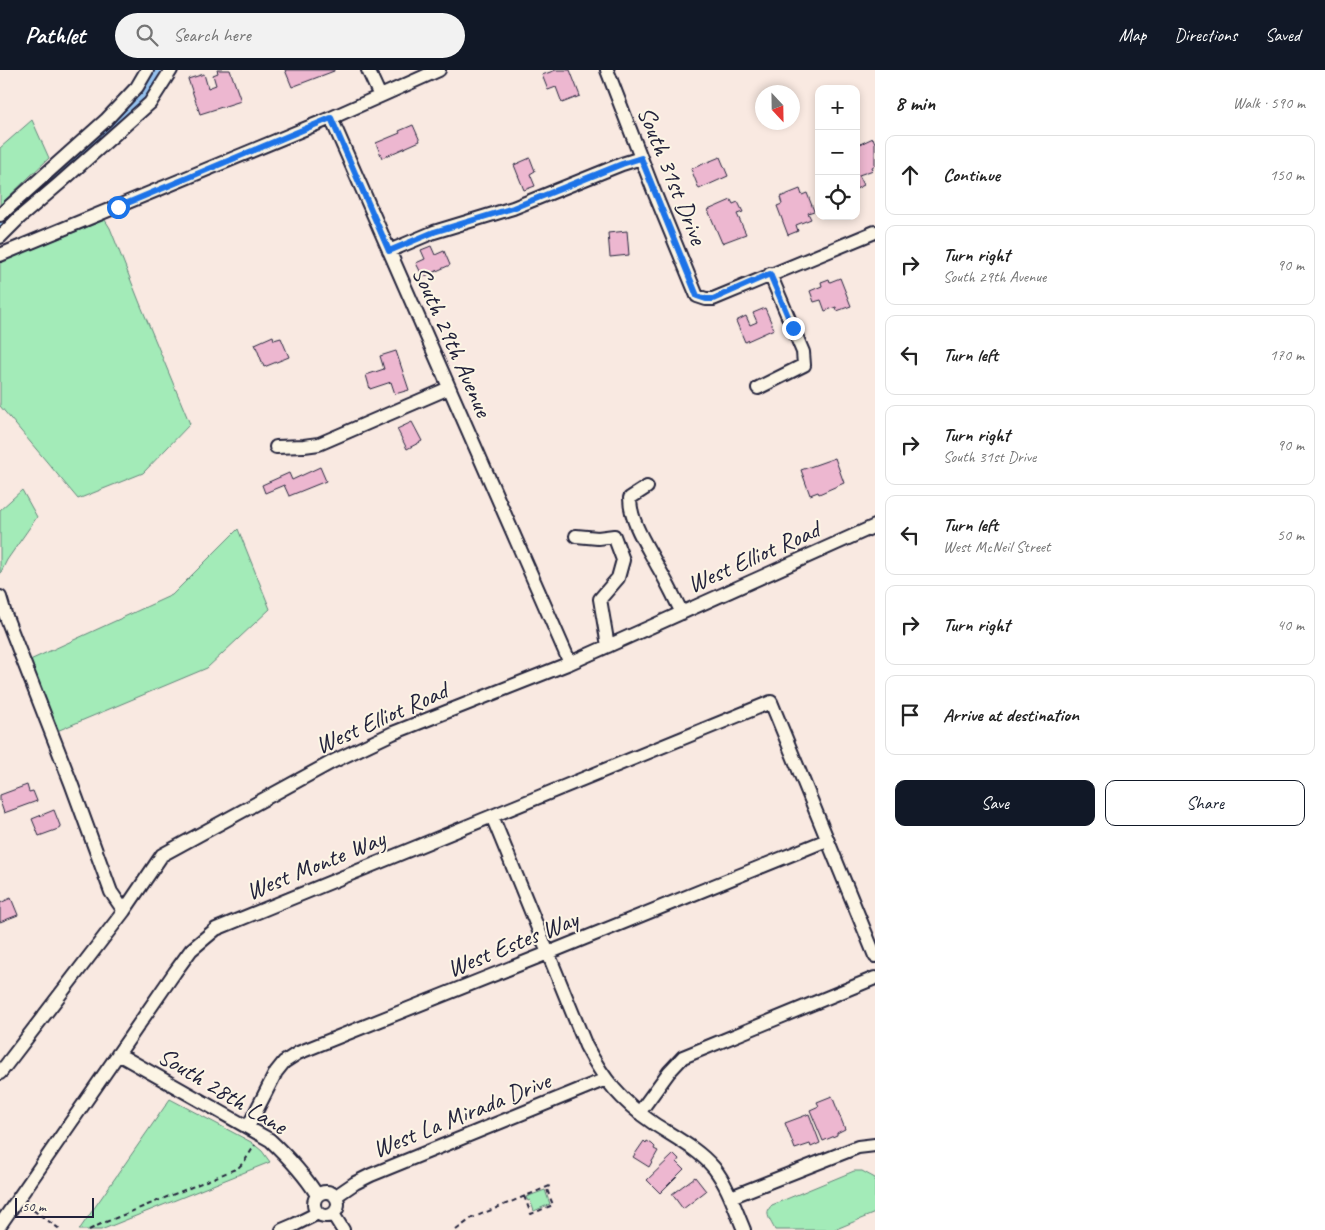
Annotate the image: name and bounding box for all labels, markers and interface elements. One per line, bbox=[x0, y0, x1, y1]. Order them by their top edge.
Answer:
search box bbox=[115, 13, 465, 58]
text: Pathlet bbox=[25, 20, 85, 50]
icon: search bbox=[133, 21, 161, 49]
text: Search here bbox=[173, 23, 251, 47]
text: Map bbox=[1119, 24, 1146, 46]
text: Directions bbox=[1174, 24, 1237, 46]
text: Saved bbox=[1265, 24, 1300, 46]
north arrow bbox=[755, 85, 800, 130]
map controls bbox=[815, 85, 860, 220]
button: + bbox=[815, 85, 860, 130]
text: 8 min bbox=[895, 90, 935, 116]
text: Walk · 590 m bbox=[1233, 93, 1305, 113]
street label: South 31st Drive bbox=[630, 102, 715, 251]
button: − bbox=[815, 130, 860, 175]
icon: ahead bbox=[896, 161, 924, 189]
text: Continue bbox=[943, 163, 1000, 187]
text: 150 m bbox=[1270, 165, 1304, 185]
button: locate bbox=[815, 175, 860, 220]
route start bbox=[107, 196, 130, 219]
text: Turn right bbox=[943, 243, 1010, 267]
icon: right bbox=[896, 251, 924, 279]
text: 90 m bbox=[1277, 255, 1304, 275]
street label: South 29th Avenue bbox=[405, 261, 500, 423]
text: South 29th Avenue bbox=[943, 267, 1046, 287]
route end bbox=[782, 317, 805, 340]
icon: left bbox=[896, 341, 924, 369]
text: Turn left bbox=[943, 343, 998, 367]
text: 170 m bbox=[1270, 345, 1304, 365]
text: Turn right bbox=[943, 423, 1010, 447]
icon: right bbox=[896, 431, 924, 459]
text: 90 m bbox=[1277, 435, 1304, 455]
text: South 31st Drive bbox=[943, 447, 1036, 467]
street label: West Elliot Road bbox=[682, 512, 827, 600]
text: Turn left bbox=[943, 513, 998, 537]
icon: left bbox=[896, 521, 924, 549]
text: 50 m bbox=[1277, 525, 1304, 545]
text: West McNeil Street bbox=[943, 537, 1050, 557]
icon: right bbox=[896, 611, 924, 639]
text: Turn right bbox=[943, 613, 1010, 637]
text: 40 m bbox=[1277, 615, 1304, 635]
street label: West Elliot Road bbox=[310, 673, 455, 761]
icon: arrive bbox=[896, 701, 924, 729]
text: Arrive at destination bbox=[943, 703, 1079, 727]
button: Save bbox=[895, 780, 1095, 826]
button: Share bbox=[1105, 780, 1305, 826]
street label: West Monte Way bbox=[241, 822, 391, 907]
street label: West Estes Way bbox=[442, 902, 585, 985]
street label: South 28th Lane bbox=[152, 1040, 294, 1143]
street label: West La Mirada Drive bbox=[368, 1064, 557, 1165]
scale bar bbox=[15, 1195, 94, 1218]
text: 50 m bbox=[22, 1198, 46, 1215]

